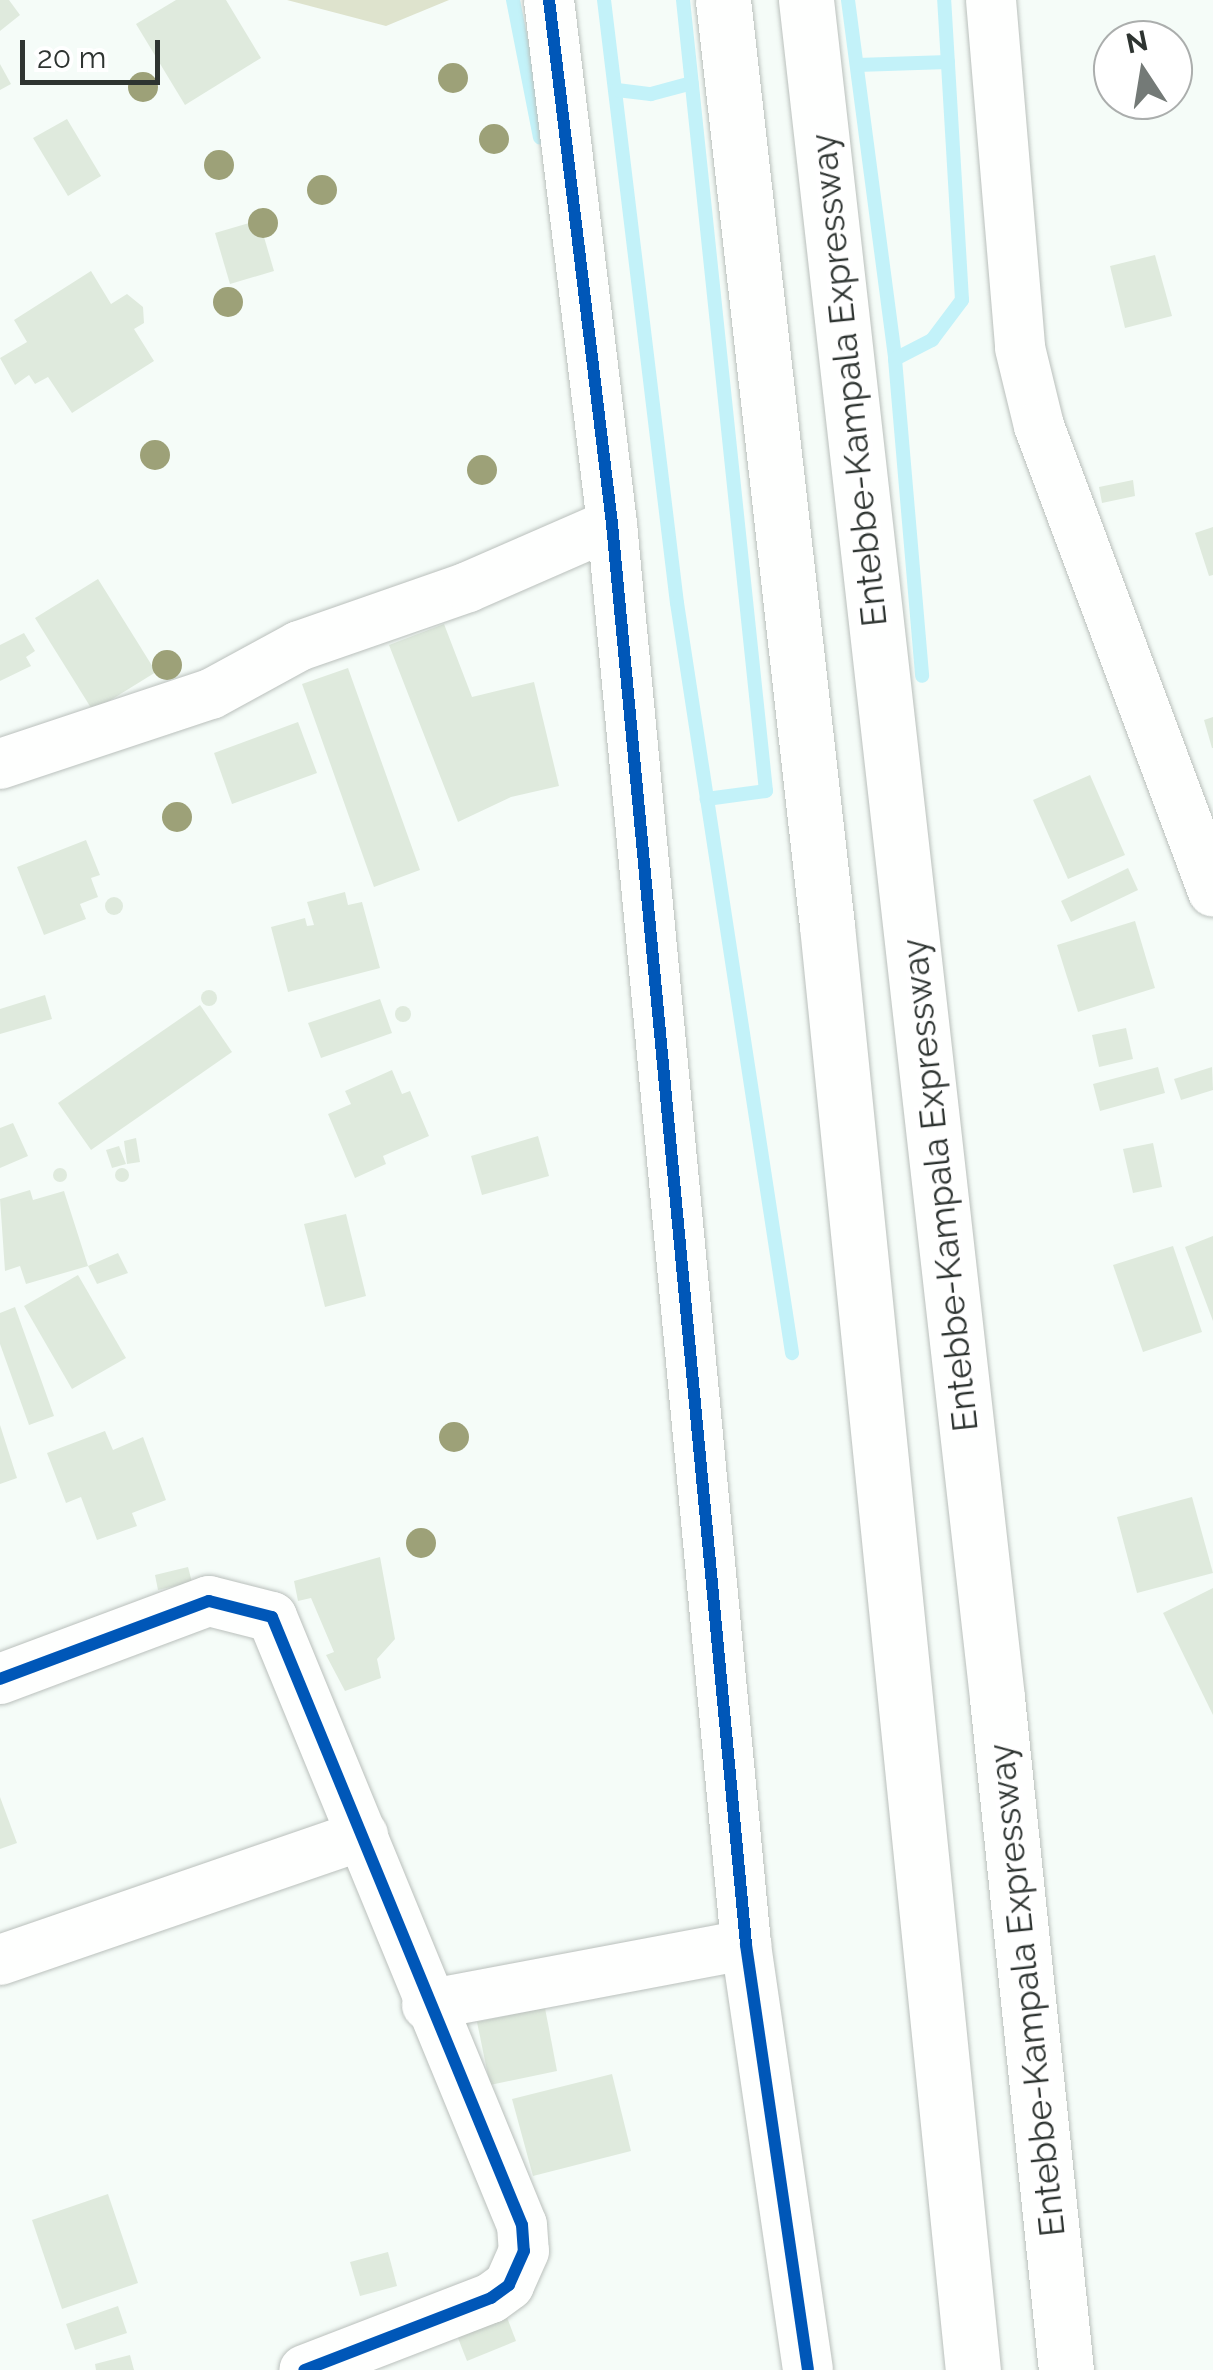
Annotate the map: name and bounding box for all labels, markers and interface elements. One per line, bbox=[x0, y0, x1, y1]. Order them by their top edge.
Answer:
scale bar bbox=[25, 20, 165, 82]
north arrow bbox=[1093, 20, 1193, 120]
text: N bbox=[1123, 24, 1151, 60]
text: 20 m bbox=[37, 40, 106, 75]
street label: Entebbe-Kampala Expressway bbox=[802, 131, 896, 629]
street label: Entebbe-Kampala Expressway bbox=[893, 936, 987, 1434]
street label: Entebbe-Kampala Expressway bbox=[980, 1741, 1074, 2239]

